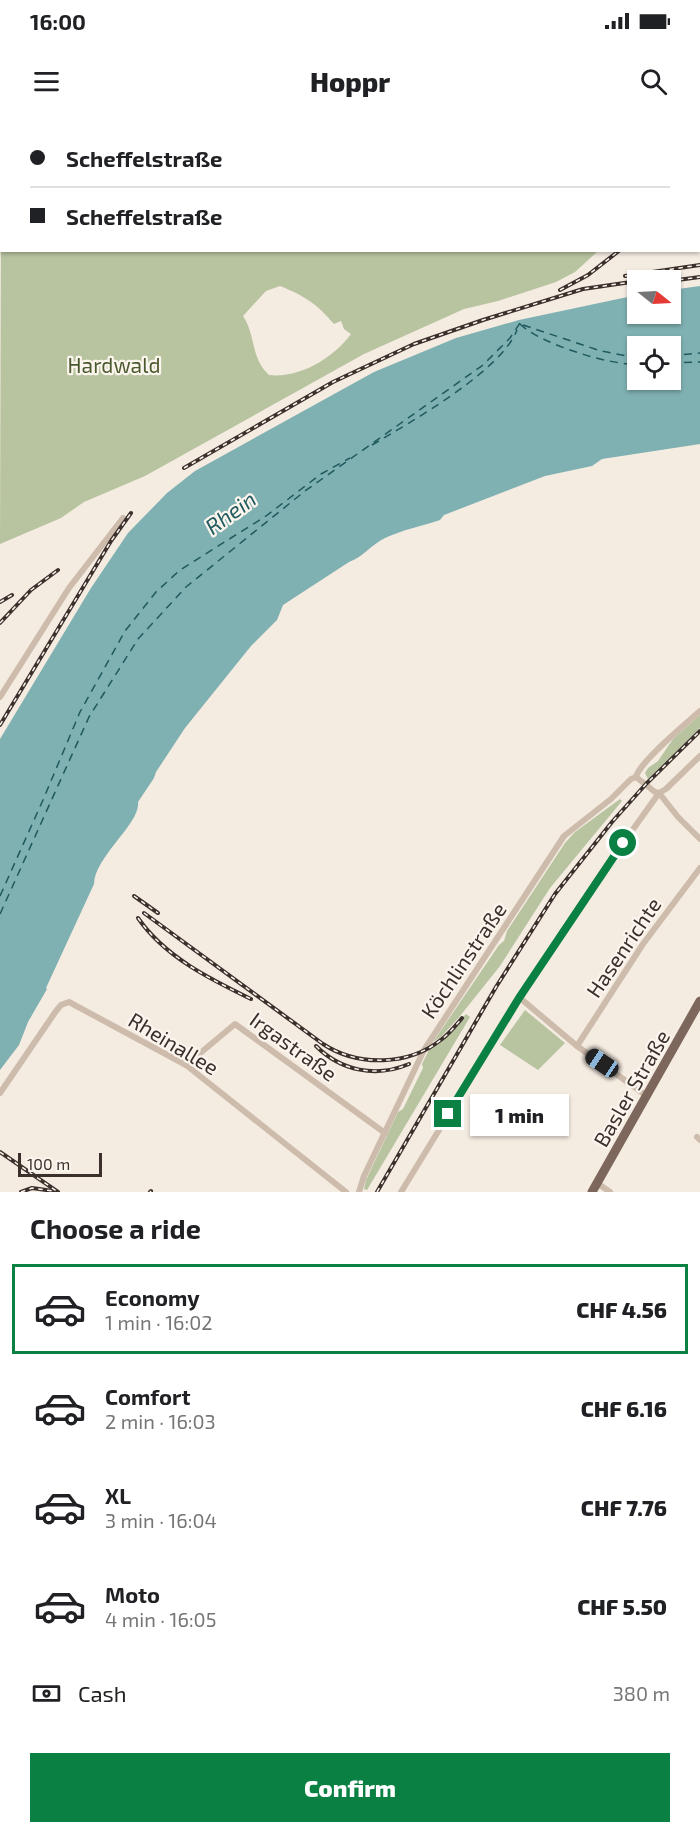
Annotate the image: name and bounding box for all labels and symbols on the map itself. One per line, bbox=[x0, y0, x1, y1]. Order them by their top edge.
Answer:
north arrow bbox=[627, 270, 681, 324]
park label: Hardwald bbox=[68, 352, 160, 377]
water label: Rhein bbox=[200, 485, 260, 539]
route start bbox=[609, 829, 636, 856]
street label: Hasenrichte bbox=[580, 892, 666, 1002]
street label: Köchlinstraße bbox=[415, 897, 511, 1023]
street label: Rheinallee bbox=[125, 1006, 223, 1080]
street label: Irgastraße bbox=[246, 1006, 342, 1086]
street label: Basler Straße bbox=[588, 1025, 674, 1151]
car bbox=[582, 1045, 622, 1081]
callout: 1 min bbox=[469, 1093, 568, 1135]
route end bbox=[434, 1100, 461, 1127]
scale bar bbox=[18, 1150, 102, 1178]

